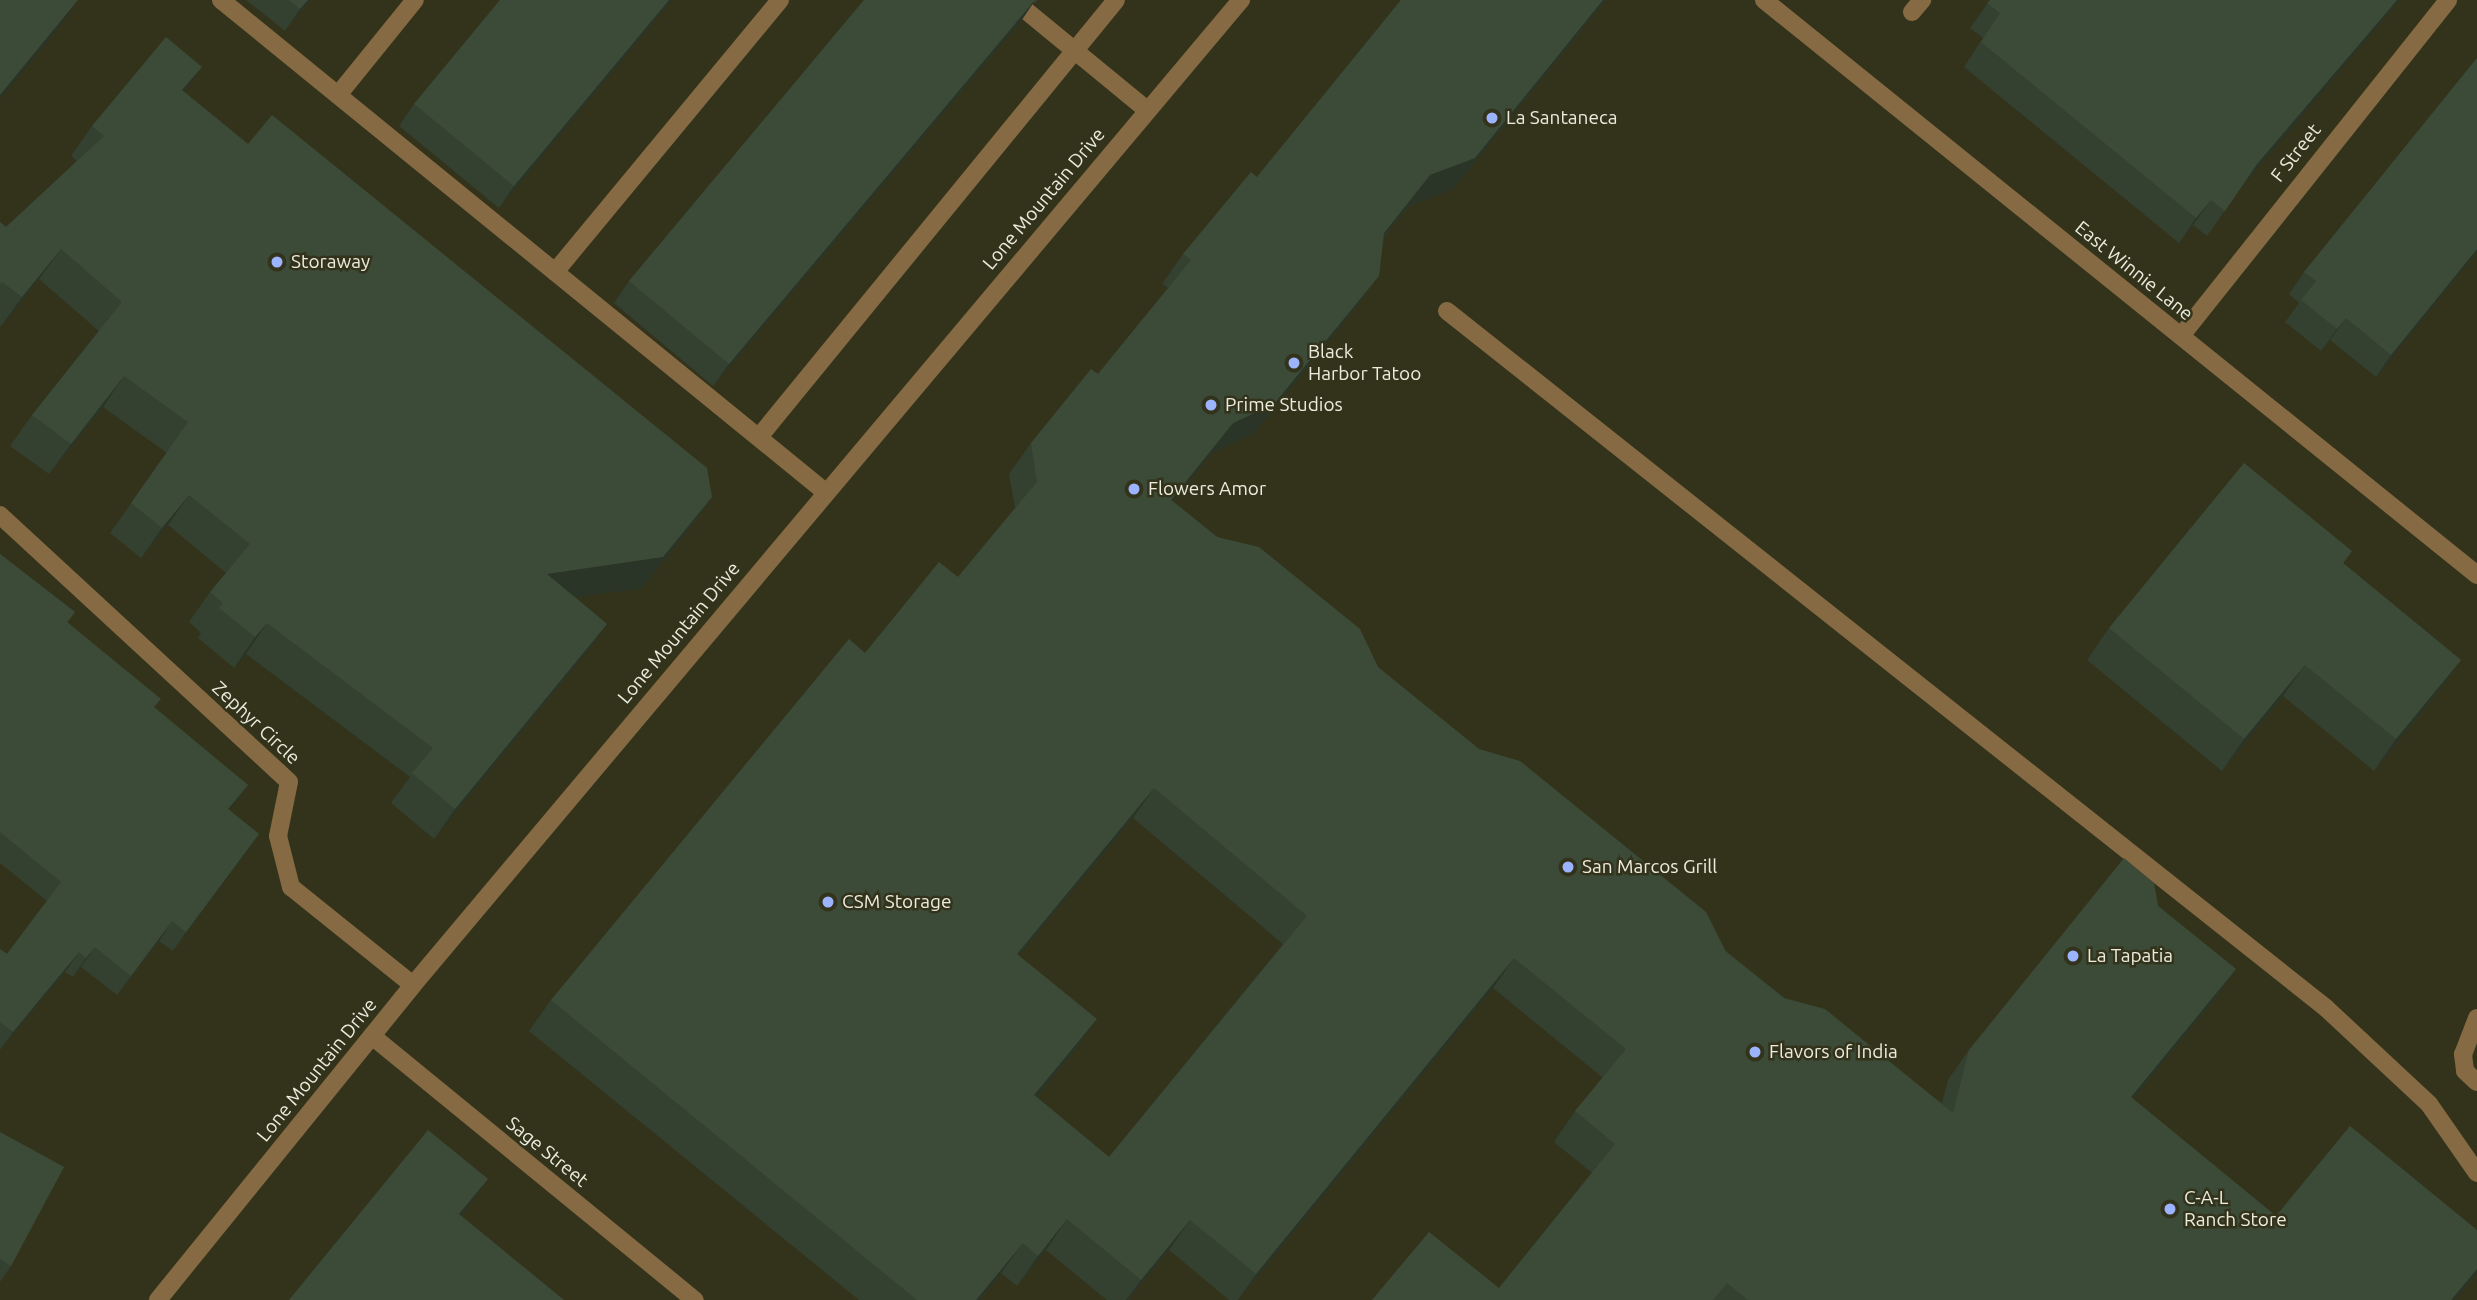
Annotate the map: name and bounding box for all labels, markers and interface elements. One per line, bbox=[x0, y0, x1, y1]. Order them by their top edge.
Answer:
place label: La Santaneca bbox=[1506, 107, 1617, 129]
marker: La Santaneca bbox=[1484, 110, 1500, 126]
street label: F Street bbox=[2266, 119, 2326, 187]
street label: Lone Mountain Drive bbox=[978, 124, 1110, 274]
street label: East Winnie Lane bbox=[2070, 217, 2198, 325]
place label: Storaway bbox=[291, 251, 370, 273]
marker: Storaway bbox=[269, 254, 285, 270]
place label: Black Harbor Tatoo bbox=[1308, 341, 1421, 385]
marker: Black Harbor Tatoo bbox=[1286, 355, 1302, 371]
place label: Prime Studios bbox=[1225, 394, 1343, 416]
marker: Prime Studios bbox=[1203, 397, 1219, 413]
place label: Flowers Amor bbox=[1148, 478, 1266, 500]
marker: Flowers Amor bbox=[1126, 481, 1142, 497]
street label: Lone Mountain Drive bbox=[613, 558, 745, 708]
street label: Zephyr Circle bbox=[207, 677, 305, 769]
place label: San Marcos Grill bbox=[1582, 856, 1717, 878]
marker: San Marcos Grill bbox=[1560, 859, 1576, 875]
place label: CSM Storage bbox=[842, 891, 952, 913]
marker: CSM Storage bbox=[820, 894, 836, 910]
place label: La Tapatia bbox=[2087, 945, 2173, 967]
marker: La Tapatia bbox=[2065, 948, 2081, 964]
street label: Lone Mountain Drive bbox=[252, 994, 382, 1146]
place label: Flavors of India bbox=[1769, 1041, 1898, 1063]
marker: Flavors of India bbox=[1747, 1044, 1763, 1060]
street label: Sage Street bbox=[502, 1112, 592, 1192]
place label: C-A-L Ranch Store bbox=[2184, 1187, 2287, 1231]
marker: C-A-L Ranch Store bbox=[2162, 1201, 2178, 1217]

